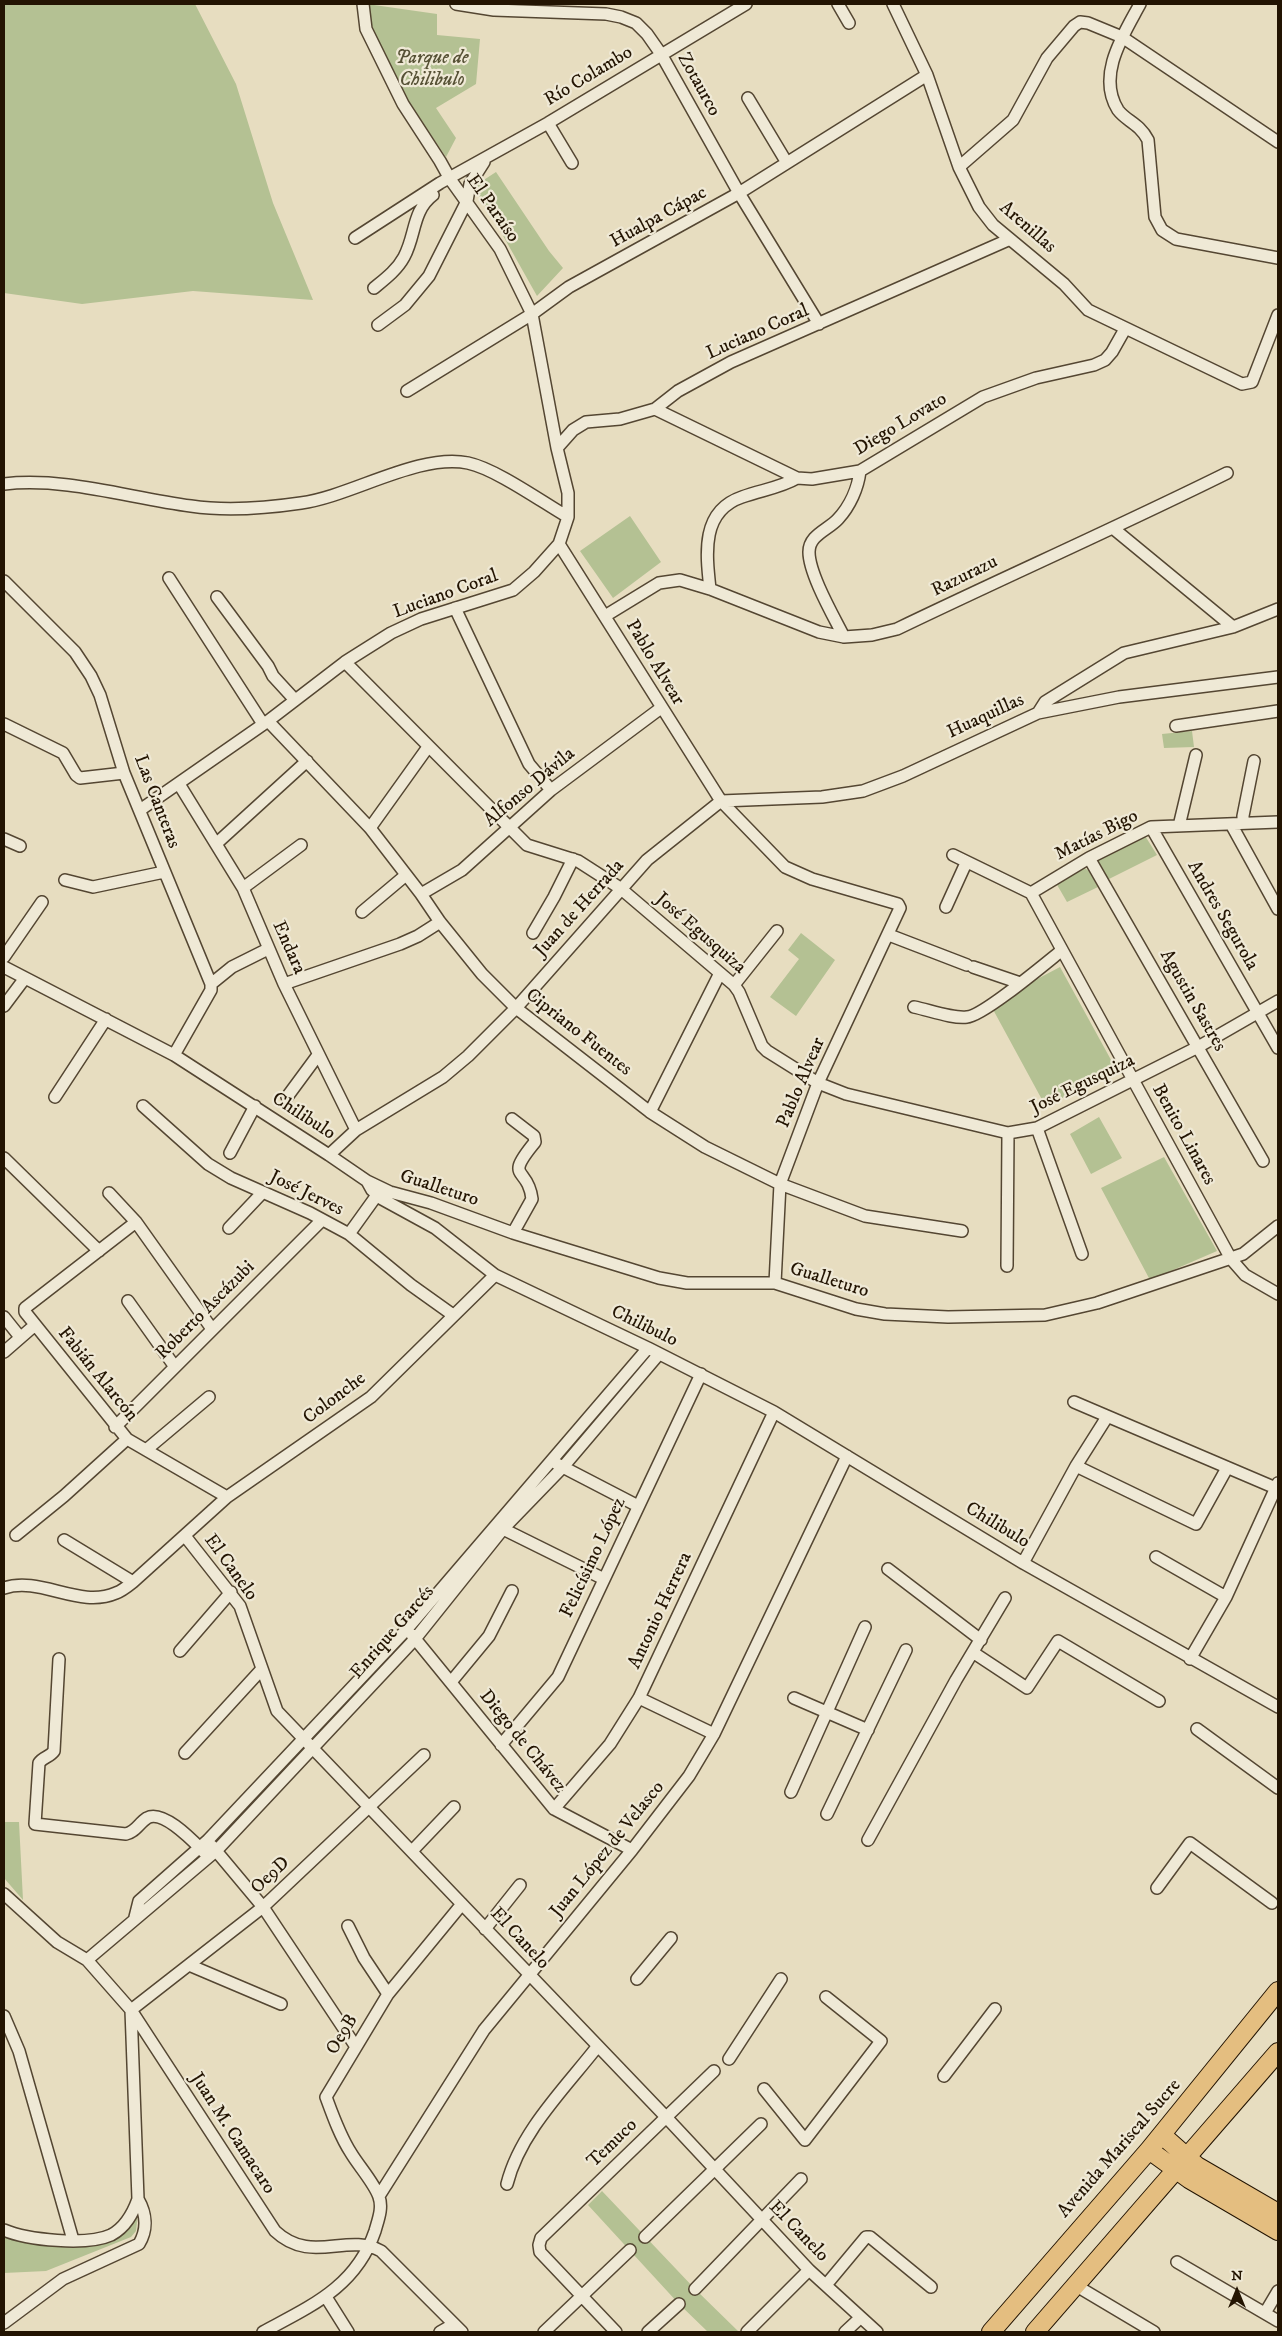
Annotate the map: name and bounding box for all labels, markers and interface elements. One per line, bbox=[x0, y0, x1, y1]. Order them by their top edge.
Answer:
street label: Río Colambo bbox=[541, 42, 637, 112]
park label: Parque de Chilibulo bbox=[396, 48, 468, 92]
street label: Zotaurco bbox=[671, 49, 725, 121]
street label: El Paraíso bbox=[460, 171, 524, 247]
street label: Hualpa Cápac bbox=[607, 182, 711, 254]
street label: Arenillas bbox=[994, 197, 1060, 259]
street label: Luciano Coral bbox=[703, 300, 813, 366]
street label: Diego Lovato bbox=[850, 388, 952, 462]
street label: Razurazu bbox=[928, 551, 1002, 603]
street label: Luciano Coral bbox=[390, 566, 502, 624]
street label: Pablo Alvear bbox=[620, 616, 688, 710]
street label: Huaquillas bbox=[944, 689, 1028, 745]
street label: Alfonso Dávila bbox=[480, 743, 580, 833]
street label: Las Canteras bbox=[128, 752, 184, 852]
street label: Matías Bigo bbox=[1052, 805, 1142, 867]
street label: Juan de Herrada bbox=[530, 856, 630, 962]
street label: Andres Segurola bbox=[1181, 857, 1263, 975]
street label: José Egusquiza bbox=[650, 888, 750, 980]
street label: Endara bbox=[266, 918, 310, 978]
street label: Agustin Sastres bbox=[1154, 946, 1230, 1056]
street label: Cipriano Fuentes bbox=[520, 984, 636, 1082]
street label: Pablo Alvear bbox=[773, 1034, 831, 1132]
street label: José Egusquiza bbox=[1027, 1050, 1139, 1120]
street label: Benito Linares bbox=[1146, 1081, 1220, 1189]
street label: Chilibulo bbox=[267, 1088, 339, 1146]
street label: José Jerves bbox=[265, 1166, 347, 1222]
street label: Gualleturo bbox=[397, 1166, 481, 1212]
street label: Roberto Ascázubi bbox=[152, 1257, 260, 1365]
street label: Gualleturo bbox=[787, 1258, 871, 1304]
street label: Chilibulo bbox=[607, 1301, 681, 1353]
street label: Fabián Alarcón bbox=[52, 1323, 142, 1427]
street label: Colonche bbox=[299, 1368, 371, 1430]
street label: Felicísimo López bbox=[556, 1494, 632, 1622]
street label: Chilibulo bbox=[961, 1498, 1033, 1554]
street label: El Canelo bbox=[198, 1530, 262, 1606]
street label: Antonio Herrera bbox=[624, 1549, 698, 1673]
street label: Enrique Garcés bbox=[346, 1582, 440, 1684]
street label: Diego de Chávez bbox=[474, 1686, 570, 1798]
street label: Juan López de Velasco bbox=[546, 1777, 670, 1923]
street label: Oe9D bbox=[247, 1852, 295, 1900]
street label: El Canelo bbox=[485, 1903, 553, 1975]
street label: Oe9B bbox=[322, 2011, 364, 2059]
street label: Juan M. Camacaro bbox=[184, 2069, 280, 2199]
street label: Avenida Mariscal Sucre bbox=[1054, 2075, 1186, 2223]
street label: Temuco bbox=[583, 2115, 643, 2173]
street label: El Canelo bbox=[763, 2197, 833, 2267]
north arrow bbox=[1212, 2266, 1262, 2316]
text: N bbox=[1231, 2267, 1243, 2285]

